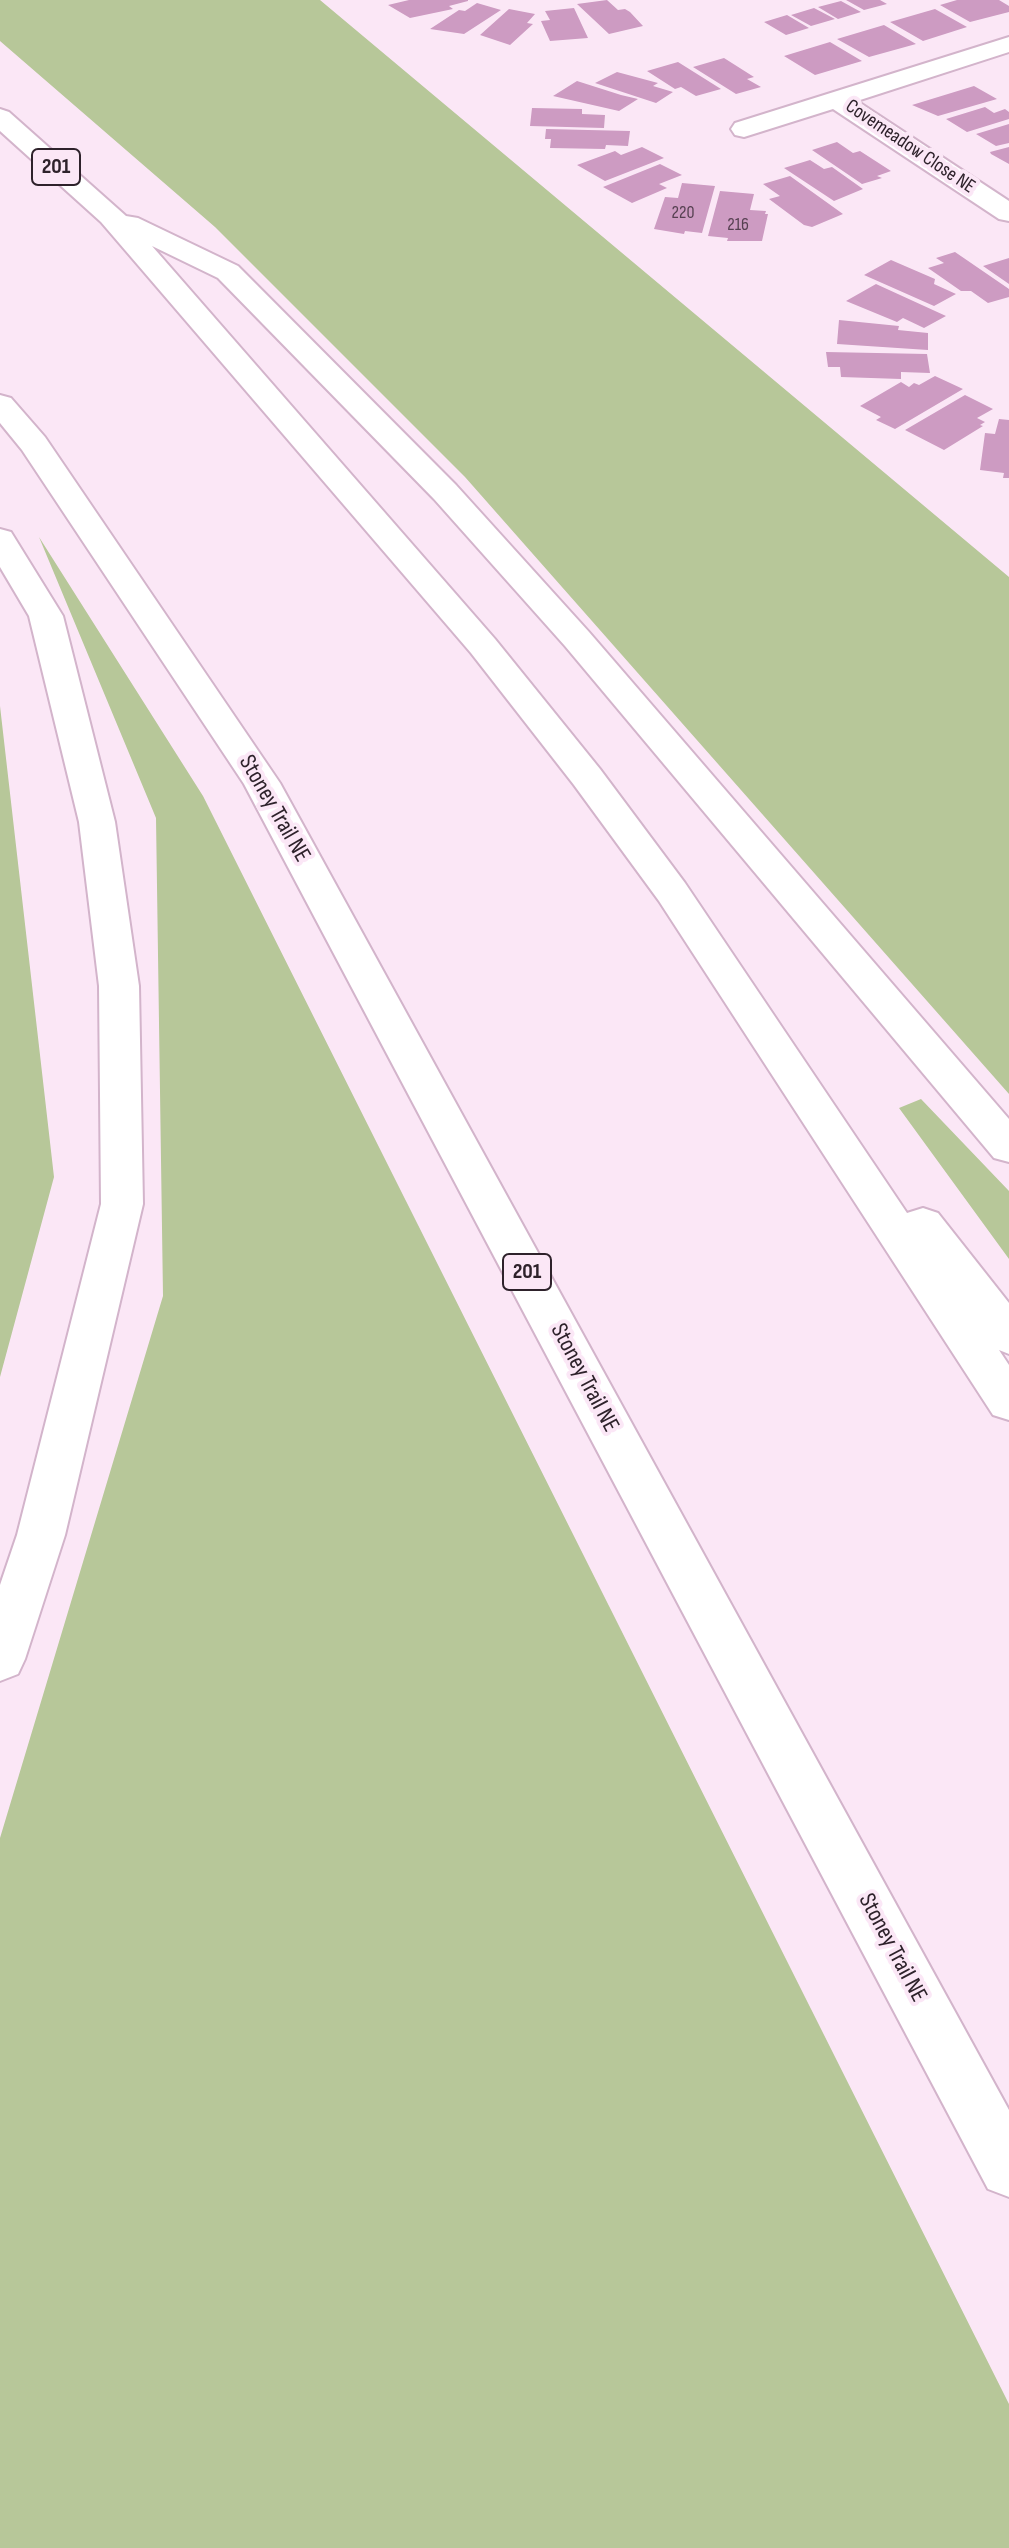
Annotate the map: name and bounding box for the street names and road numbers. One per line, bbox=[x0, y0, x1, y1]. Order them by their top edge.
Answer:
street label: Covemeadow Close NE bbox=[841, 95, 979, 199]
road number: 201 bbox=[32, 149, 80, 185]
street label: Stoney Trail NE bbox=[232, 750, 316, 868]
road number: 201 bbox=[503, 1254, 551, 1290]
street label: Stoney Trail NE bbox=[543, 1319, 625, 1437]
street label: Stoney Trail NE bbox=[851, 1889, 933, 2007]

